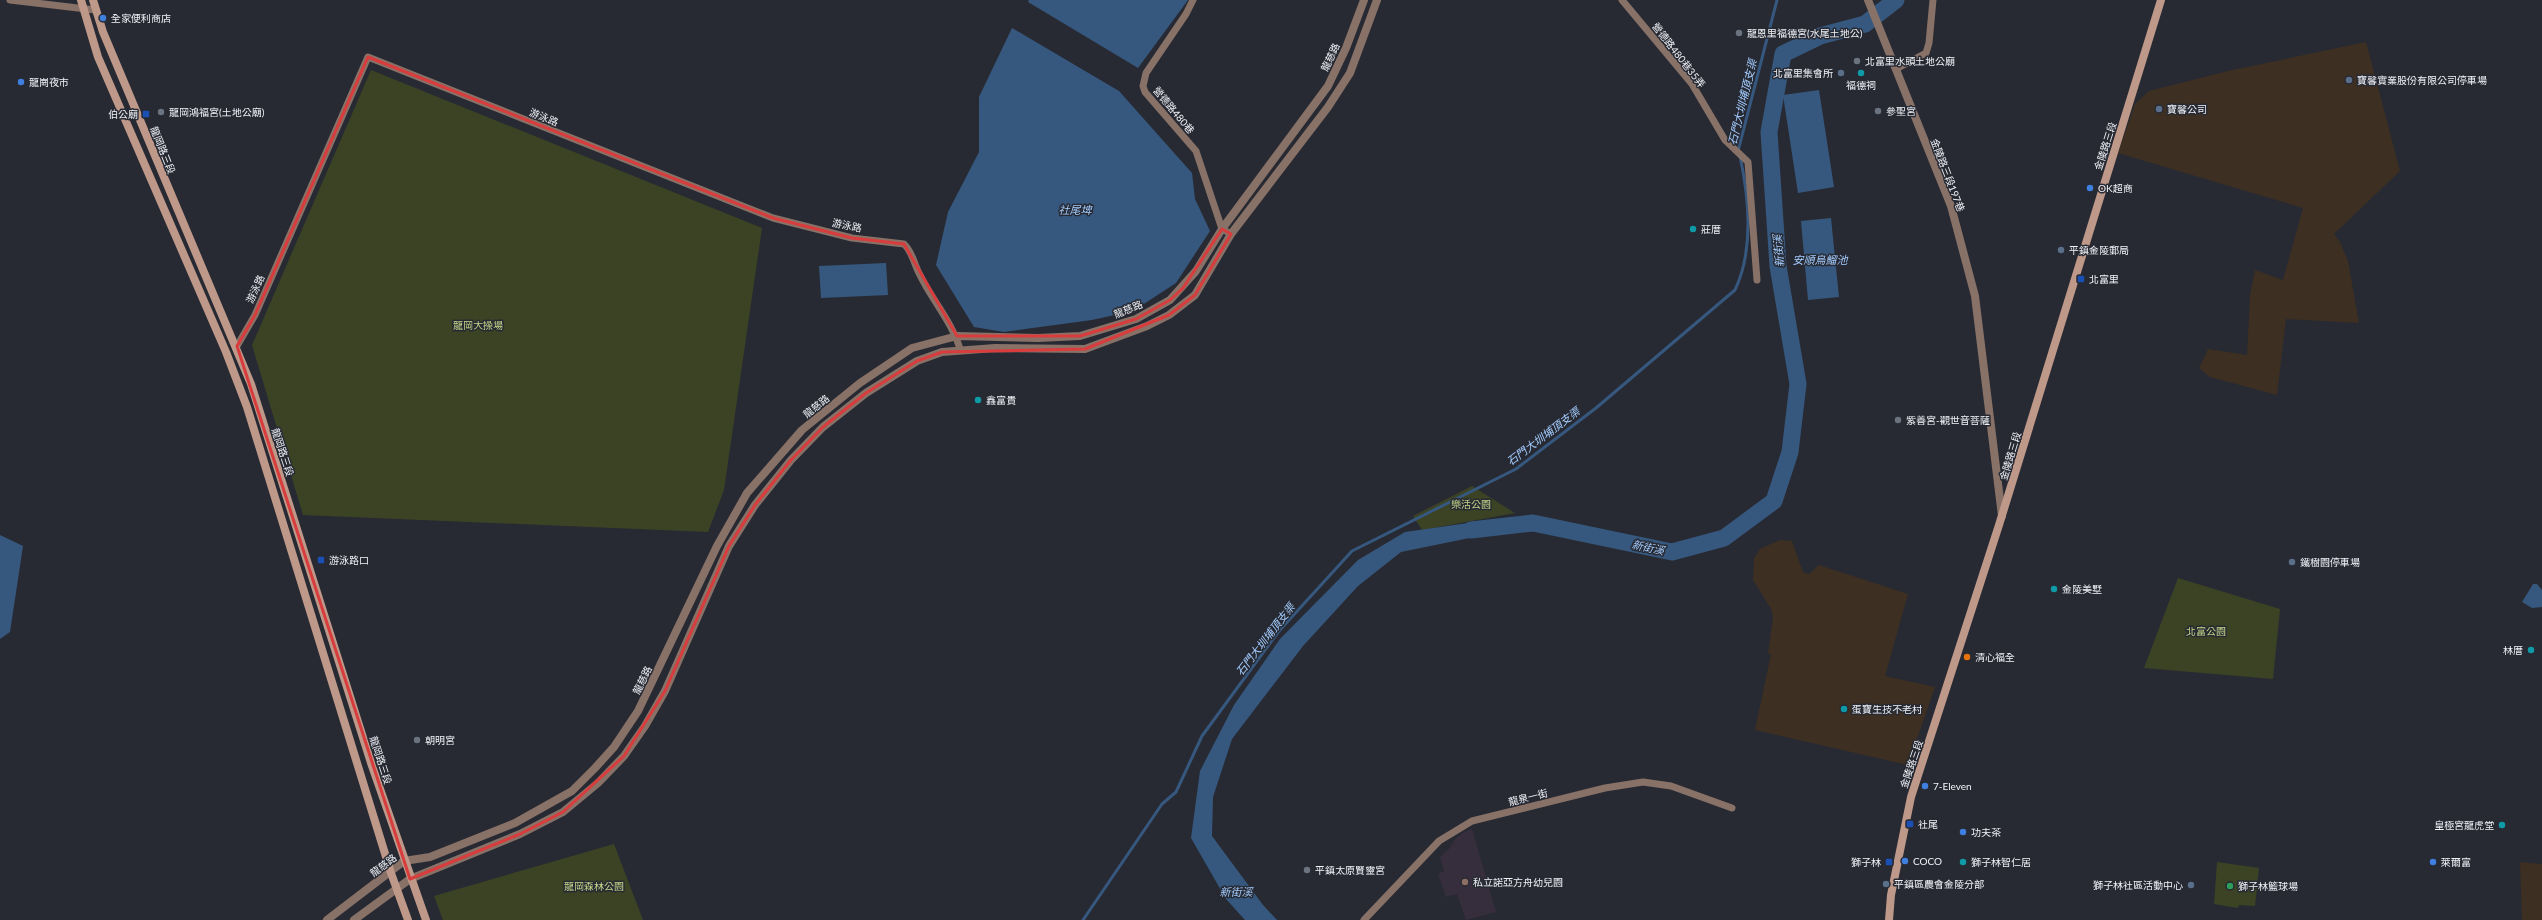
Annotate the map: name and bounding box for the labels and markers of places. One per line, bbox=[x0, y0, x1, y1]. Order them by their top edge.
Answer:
place label: 全家便利商店 bbox=[111, 12, 171, 24]
marker: 全家便利商店 bbox=[98, 13, 108, 23]
place label: 龍恩里福德宮(水尾土地公) bbox=[1747, 27, 1863, 39]
marker: 龍恩里福德宮(水尾土地公) bbox=[1734, 28, 1744, 38]
place label: 北富里水頭土地公廟 bbox=[1865, 55, 1955, 67]
marker: 北富里水頭土地公廟 bbox=[1852, 56, 1862, 66]
place label: 北富里集會所 bbox=[1773, 67, 1833, 79]
marker: 北富里集會所 bbox=[1836, 68, 1846, 78]
marker: 福德祠 bbox=[1856, 68, 1866, 78]
place label: 寶馨實業股份有限公司停車場 bbox=[2357, 74, 2487, 86]
marker: 寶馨實業股份有限公司停車場 bbox=[2344, 75, 2354, 85]
place label: 龍崗夜市 bbox=[29, 76, 69, 88]
marker: 龍崗夜市 bbox=[16, 77, 26, 87]
place label: 福德祠 bbox=[1846, 79, 1876, 91]
place label: 寶馨公司 bbox=[2167, 103, 2207, 115]
marker: 寶馨公司 bbox=[2154, 104, 2164, 114]
place label: 參聖宮 bbox=[1886, 105, 1916, 117]
place label: 龍岡鴻福宮(土地公廟) bbox=[169, 106, 265, 118]
marker: 參聖宮 bbox=[1873, 106, 1883, 116]
marker: 龍岡鴻福宮(土地公廟) bbox=[156, 107, 166, 117]
place label: 伯公廟 bbox=[108, 108, 138, 120]
marker: 伯公廟 bbox=[141, 109, 151, 119]
place label: OK超商 bbox=[2098, 182, 2133, 194]
marker: OK超商 bbox=[2085, 183, 2095, 193]
place label: 莊厝 bbox=[1701, 223, 1721, 235]
marker: 莊厝 bbox=[1688, 224, 1698, 234]
place label: 平鎮金陵郵局 bbox=[2069, 244, 2129, 256]
marker: 平鎮金陵郵局 bbox=[2056, 245, 2066, 255]
place label: 北富里 bbox=[2089, 273, 2119, 285]
marker: 北富里 bbox=[2076, 274, 2086, 284]
place label: 鑫富貴 bbox=[986, 394, 1016, 406]
marker: 鑫富貴 bbox=[973, 395, 983, 405]
place label: 紫善宮-觀世音菩薩 bbox=[1906, 414, 1990, 426]
marker: 紫善宮-觀世音菩薩 bbox=[1893, 415, 1903, 425]
place label: 游泳路口 bbox=[329, 554, 369, 566]
marker: 游泳路口 bbox=[316, 555, 326, 565]
place label: 鐵樹園停車場 bbox=[2300, 556, 2360, 568]
marker: 鐵樹園停車場 bbox=[2287, 557, 2297, 567]
place label: 金陵美墅 bbox=[2062, 583, 2102, 595]
marker: 金陵美墅 bbox=[2049, 584, 2059, 594]
place label: 林厝 bbox=[2503, 644, 2523, 656]
marker: 林厝 bbox=[2526, 645, 2536, 655]
place label: 清心福全 bbox=[1975, 651, 2015, 663]
marker: 清心福全 bbox=[1962, 652, 1972, 662]
place label: 蛋寶生技不老村 bbox=[1851, 703, 1922, 715]
marker: 蛋寶生技不老村 bbox=[1839, 704, 1849, 714]
place label: 朝明宮 bbox=[425, 734, 455, 746]
marker: 朝明宮 bbox=[412, 735, 422, 745]
place label: 7-Eleven bbox=[1933, 780, 1972, 792]
marker: 7-Eleven bbox=[1920, 781, 1930, 791]
place label: 社尾 bbox=[1918, 818, 1938, 830]
marker: 社尾 bbox=[1905, 819, 1915, 829]
place label: 皇極宮龍虎堂 bbox=[2434, 819, 2494, 831]
marker: 皇極宮龍虎堂 bbox=[2497, 820, 2507, 830]
place label: 功夫茶 bbox=[1971, 826, 2001, 838]
marker: 功夫茶 bbox=[1958, 827, 1968, 837]
place label: COCO bbox=[1913, 855, 1942, 867]
place label: 獅子林 bbox=[1851, 856, 1881, 868]
marker: COCO bbox=[1900, 856, 1910, 866]
place label: 獅子林智仁居 bbox=[1971, 856, 2031, 868]
place label: 萊爾富 bbox=[2441, 856, 2471, 868]
marker: 獅子林 bbox=[1884, 857, 1894, 867]
marker: 獅子林智仁居 bbox=[1958, 857, 1968, 867]
marker: 萊爾富 bbox=[2428, 857, 2438, 867]
place label: 平鎮太原賢靈宮 bbox=[1315, 864, 1385, 876]
marker: 平鎮太原賢靈宮 bbox=[1302, 865, 1312, 875]
place label: 私立諾亞方舟幼兒園 bbox=[1473, 876, 1563, 888]
marker: 私立諾亞方舟幼兒園 bbox=[1460, 877, 1470, 887]
place label: 平鎮區農會金陵分部 bbox=[1894, 878, 1984, 890]
marker: 平鎮區農會金陵分部 bbox=[1881, 879, 1891, 889]
place label: 獅子林社區活動中心 bbox=[2093, 879, 2183, 891]
marker: 獅子林社區活動中心 bbox=[2186, 880, 2196, 890]
place label: 獅子林籃球場 bbox=[2238, 880, 2298, 892]
marker: 獅子林籃球場 bbox=[2225, 881, 2235, 891]

